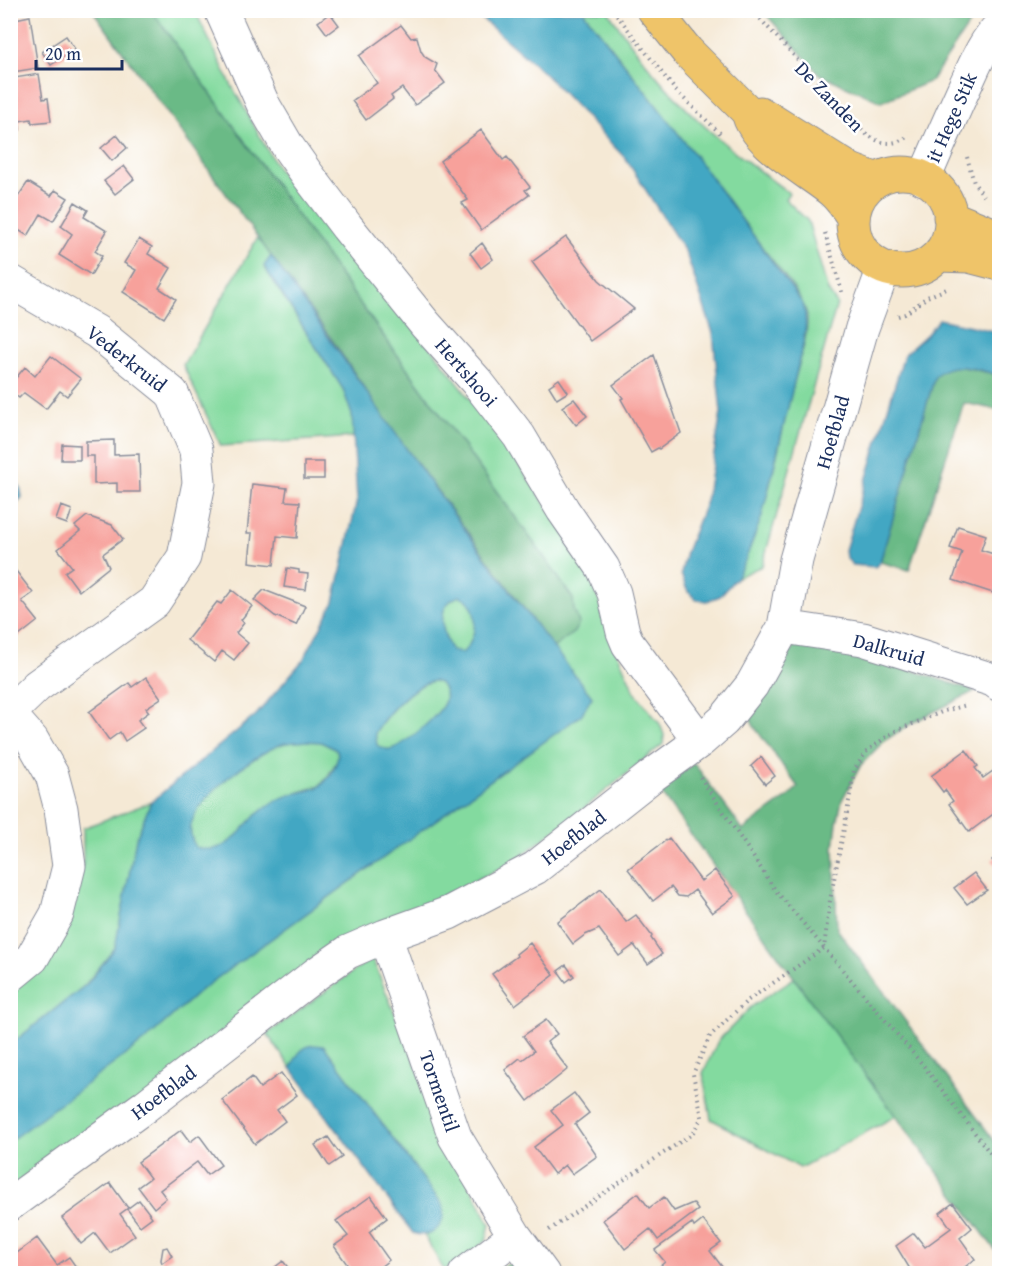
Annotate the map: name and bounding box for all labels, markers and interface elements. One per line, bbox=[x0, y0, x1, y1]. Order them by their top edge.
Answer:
scale bar bbox=[36, 33, 122, 71]
text: 20 m bbox=[45, 40, 81, 67]
street label: De Zanden bbox=[789, 54, 871, 138]
street label: it Hege Stik bbox=[918, 66, 984, 167]
street label: Vederkruid bbox=[81, 317, 174, 399]
street label: Hertshooi bbox=[429, 331, 505, 413]
street label: Hoefblad bbox=[808, 391, 856, 472]
street label: Dalkruid bbox=[850, 625, 928, 673]
street label: Hoefblad bbox=[534, 802, 612, 872]
street label: Tormentil bbox=[413, 1047, 468, 1136]
street label: Hoefblad bbox=[124, 1058, 202, 1126]

